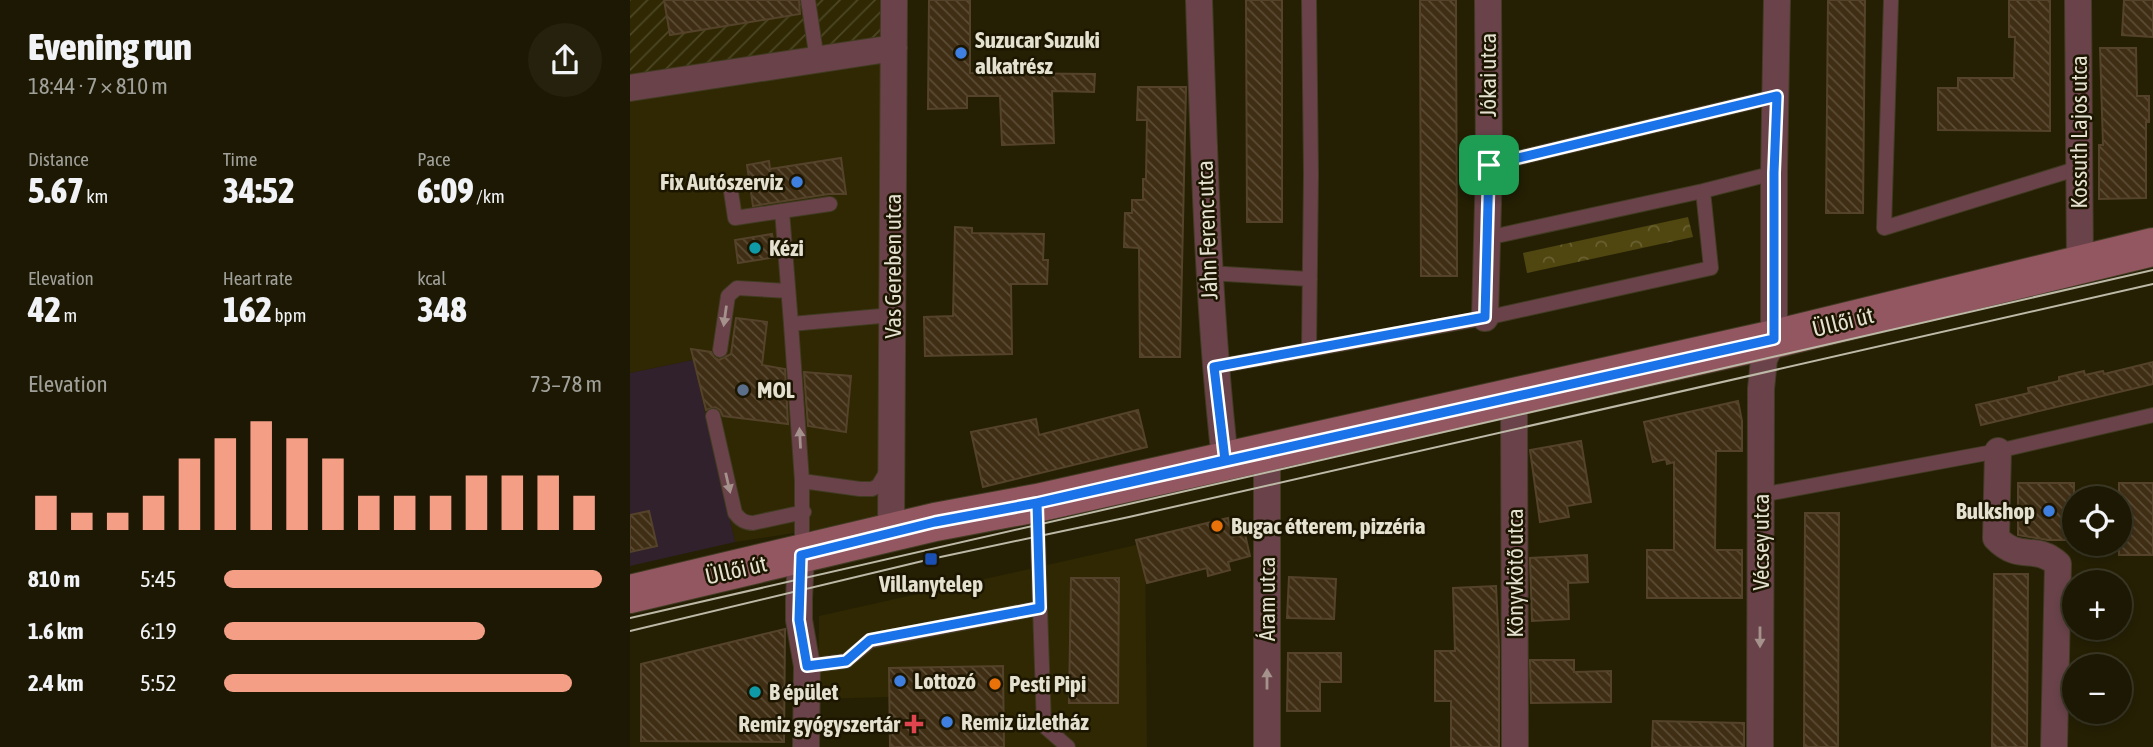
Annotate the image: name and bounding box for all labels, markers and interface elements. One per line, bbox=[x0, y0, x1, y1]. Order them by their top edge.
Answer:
button: share bbox=[528, 23, 602, 97]
text: Evening run bbox=[28, 25, 192, 68]
place label: Suzucar Suzuki alkatrész bbox=[975, 27, 1100, 79]
street label: Jókai utca bbox=[1475, 33, 1501, 117]
marker: Suzucar Suzuki alkatrész bbox=[953, 45, 969, 61]
street label: Kossuth Lajos utca bbox=[2066, 55, 2092, 209]
text: 18:44 · 7 × 810 m bbox=[28, 73, 168, 99]
pin bbox=[1459, 135, 1519, 195]
icon: arrive bbox=[1470, 146, 1508, 184]
text: Distance bbox=[28, 148, 89, 170]
text: Time bbox=[223, 148, 257, 170]
text: Pace bbox=[417, 148, 451, 170]
street label: Jáhn Ferenc utca bbox=[1192, 160, 1222, 300]
place label: Fix Autószerviz bbox=[660, 169, 784, 195]
text: 5.67 bbox=[28, 170, 84, 210]
text: 34:52 bbox=[223, 170, 295, 210]
text: 6:09 bbox=[417, 170, 474, 210]
marker: Fix Autószerviz bbox=[789, 174, 805, 190]
text: km bbox=[84, 185, 108, 207]
text: /km bbox=[474, 185, 505, 207]
street label: Vas Gereben utca bbox=[880, 194, 906, 338]
place label: Kézi bbox=[769, 235, 804, 261]
marker: Kézi bbox=[747, 240, 763, 256]
text: Elevation bbox=[28, 267, 94, 289]
text: Heart rate bbox=[223, 267, 293, 289]
text: kcal bbox=[417, 267, 446, 289]
text: 42 bbox=[28, 289, 61, 329]
text: 162 bbox=[223, 289, 272, 329]
text: 348 bbox=[417, 289, 467, 329]
street label: Üllői út bbox=[1810, 302, 1876, 342]
text: m bbox=[61, 304, 77, 326]
text: bpm bbox=[272, 304, 306, 326]
one-way arrow bbox=[719, 305, 730, 327]
text: Elevation bbox=[28, 371, 108, 397]
text: 73–78 m bbox=[530, 371, 602, 397]
place label: MOL bbox=[757, 377, 795, 403]
marker: MOL bbox=[735, 382, 751, 398]
one-way arrow bbox=[794, 426, 805, 448]
one-way arrow bbox=[723, 472, 734, 494]
map controls bbox=[2062, 486, 2132, 724]
button: locate bbox=[2062, 486, 2132, 556]
street label: Vécsey utca bbox=[1748, 493, 1774, 591]
place label: Bulkshop bbox=[1956, 498, 2035, 524]
marker: Bulkshop bbox=[2041, 503, 2057, 519]
street label: Könyvkötő utca bbox=[1502, 508, 1528, 638]
place label: Bugac étterem, pizzéria bbox=[1231, 513, 1426, 539]
marker: Bugac étterem, pizzéria bbox=[1209, 518, 1225, 534]
street label: Üllői út bbox=[703, 550, 769, 590]
marker: Villanytelep bbox=[923, 551, 939, 567]
street label: Áram utca bbox=[1254, 557, 1280, 641]
text: 810 m bbox=[28, 566, 80, 592]
text: 5:45 bbox=[140, 566, 177, 592]
button: + bbox=[2062, 570, 2132, 640]
place label: Villanytelep bbox=[878, 571, 983, 597]
text: 1.6 km bbox=[28, 618, 84, 644]
text: 6:19 bbox=[140, 618, 177, 644]
one-way arrow bbox=[1754, 626, 1766, 648]
button: − bbox=[2062, 654, 2132, 724]
place label: Lottozó bbox=[914, 668, 976, 694]
one-way arrow bbox=[1261, 668, 1273, 690]
text: 2.4 km bbox=[28, 670, 84, 696]
text: 5:52 bbox=[140, 670, 177, 696]
place label: Pesti Pipi bbox=[1009, 671, 1086, 697]
marker: Lottozó bbox=[892, 673, 908, 689]
marker: Pesti Pipi bbox=[987, 676, 1003, 692]
place label: B épület bbox=[769, 679, 839, 705]
marker: B épület bbox=[747, 684, 763, 700]
place label: Remiz üzletház bbox=[961, 709, 1089, 735]
place label: Remiz gyógyszertár bbox=[738, 711, 901, 737]
marker: Remiz üzletház bbox=[939, 714, 955, 730]
marker: Remiz gyógyszertár bbox=[906, 716, 922, 732]

